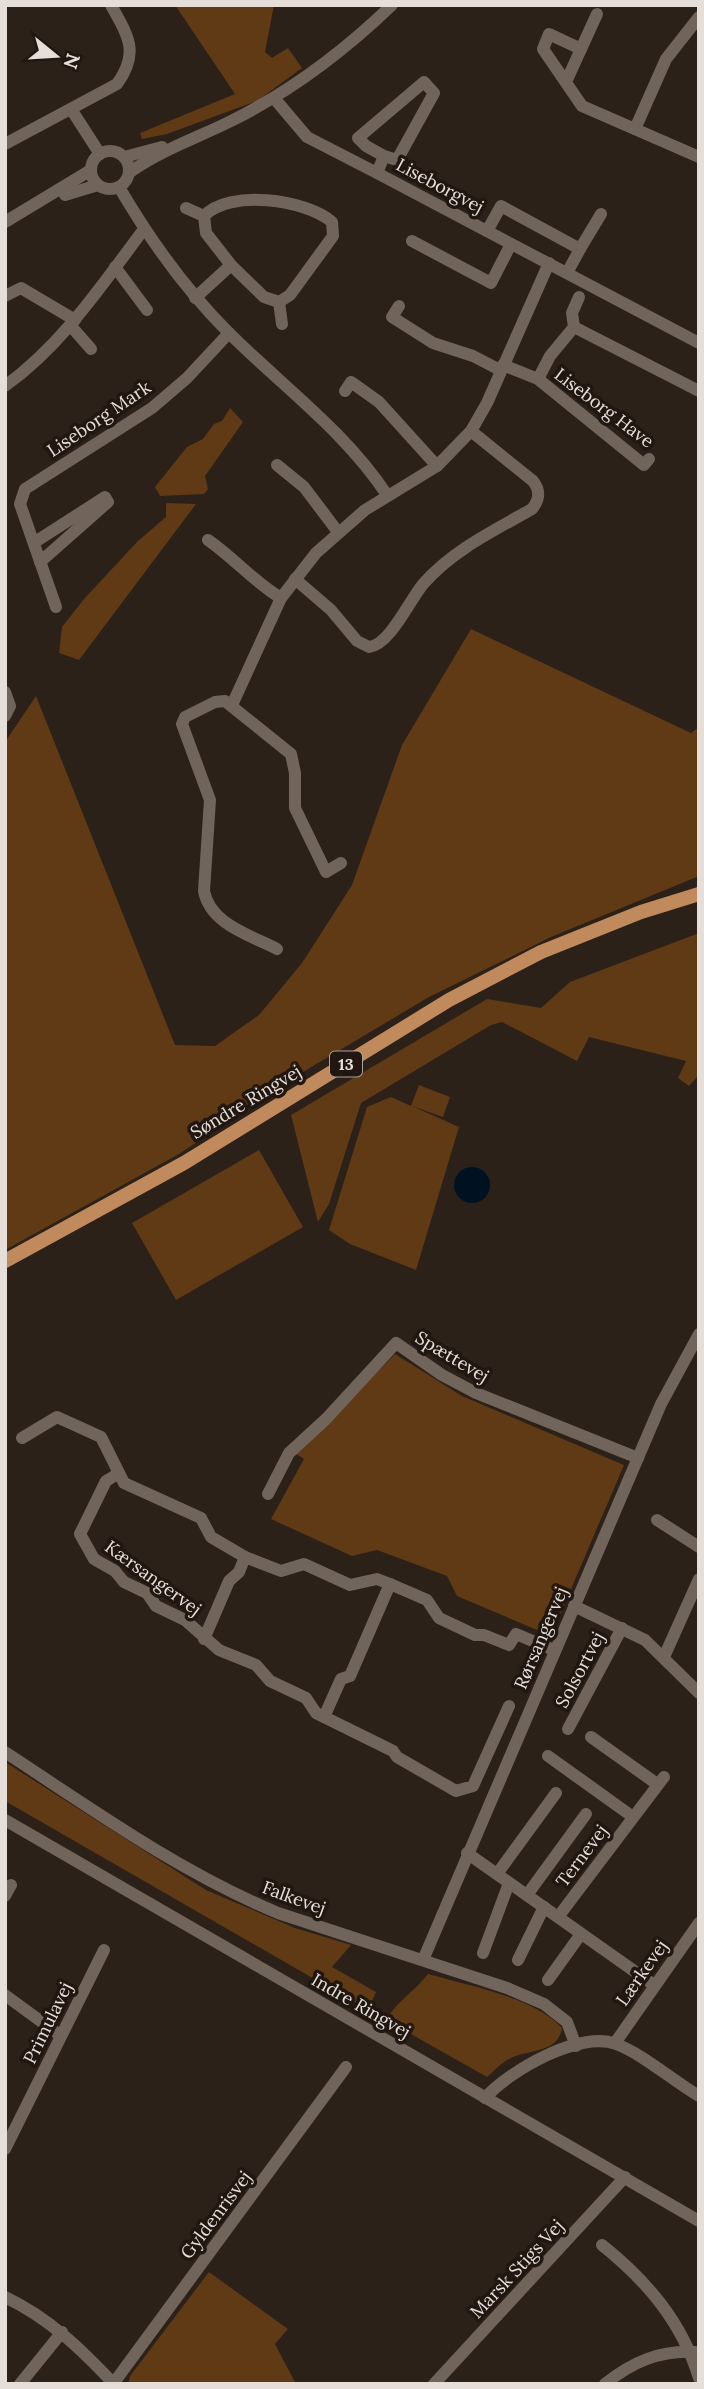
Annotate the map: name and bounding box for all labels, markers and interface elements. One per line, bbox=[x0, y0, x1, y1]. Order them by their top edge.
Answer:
north arrow bbox=[21, 21, 91, 91]
text: N bbox=[58, 51, 86, 72]
street label: Liseborgvej bbox=[393, 153, 488, 218]
street label: Liseborg Have bbox=[550, 363, 659, 453]
street label: Liseborg Mark bbox=[42, 375, 155, 462]
road number: 13 bbox=[330, 1052, 362, 1076]
street label: Søndre Ringvej bbox=[186, 1059, 305, 1144]
street label: Spættevej bbox=[411, 1326, 493, 1388]
street label: Kærsangervej bbox=[101, 1535, 206, 1620]
street label: Rørsangervej bbox=[509, 1583, 572, 1692]
street label: Solsortvej bbox=[550, 1628, 609, 1712]
street label: Ternevej bbox=[551, 1820, 613, 1891]
street label: Falkevej bbox=[259, 1875, 329, 1920]
street label: Lærkevej bbox=[611, 1935, 673, 2010]
street label: Indre Ringvej bbox=[308, 1968, 415, 2043]
street label: Primulavej bbox=[18, 1978, 77, 2067]
street label: Gyldenrisvej bbox=[175, 2166, 256, 2263]
street label: Marsk Stigs Vej bbox=[465, 2214, 568, 2323]

